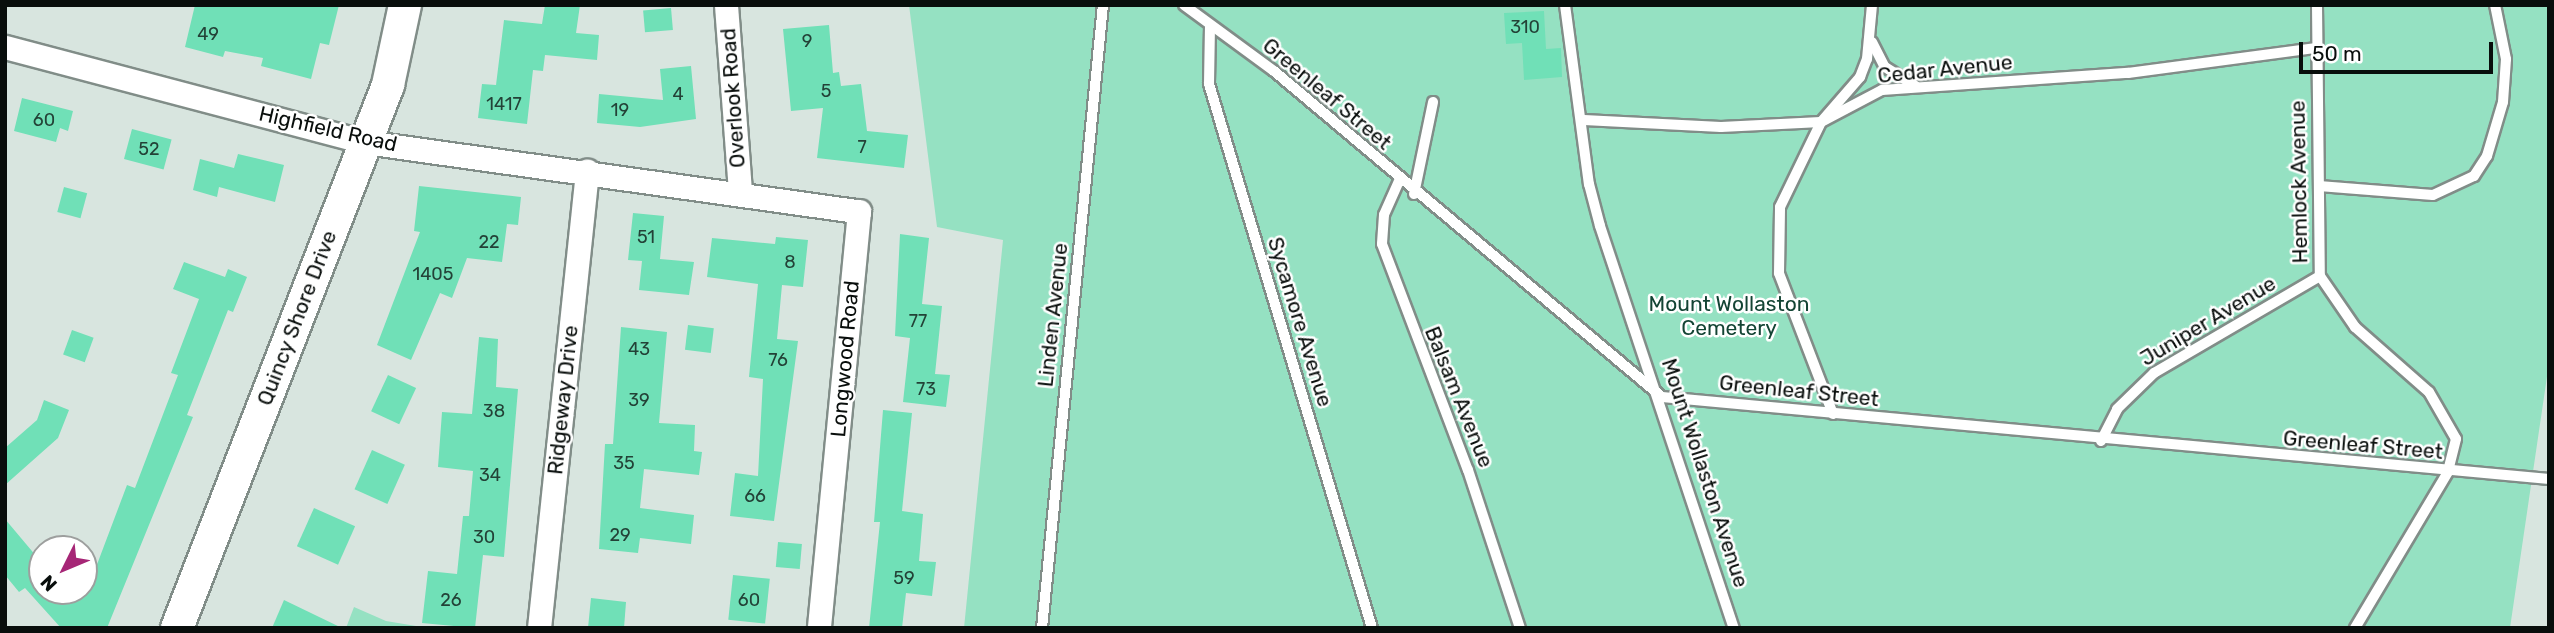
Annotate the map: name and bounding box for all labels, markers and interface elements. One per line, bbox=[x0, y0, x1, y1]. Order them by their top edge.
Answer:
house number: 310 bbox=[1510, 16, 1540, 38]
house number: 49 bbox=[197, 23, 219, 45]
street label: Overlook Road bbox=[716, 27, 750, 169]
scale bar bbox=[2302, 28, 2496, 72]
house number: 9 bbox=[802, 30, 812, 52]
street label: Greenleaf Street bbox=[1257, 33, 1397, 155]
text: 50 m bbox=[2312, 41, 2362, 66]
street label: Cedar Avenue bbox=[1876, 49, 2014, 89]
house number: 5 bbox=[821, 80, 831, 102]
house number: 4 bbox=[672, 83, 684, 105]
house number: 1417 bbox=[486, 93, 522, 115]
house number: 19 bbox=[611, 99, 629, 121]
street label: Hemlock Avenue bbox=[2285, 100, 2313, 264]
street label: Highfield Road bbox=[256, 101, 400, 157]
house number: 60 bbox=[33, 109, 55, 131]
house number: 7 bbox=[857, 136, 867, 158]
house number: 52 bbox=[138, 138, 160, 160]
house number: 51 bbox=[637, 226, 655, 248]
street label: Quincy Shore Drive bbox=[252, 227, 342, 409]
house number: 22 bbox=[478, 231, 500, 253]
street label: Sycamore Avenue bbox=[1262, 234, 1338, 410]
street label: Linden Avenue bbox=[1033, 241, 1073, 389]
house number: 8 bbox=[784, 251, 796, 273]
house number: 1405 bbox=[412, 263, 454, 285]
street label: Juniper Avenue bbox=[2135, 270, 2281, 372]
street label: Longwood Road bbox=[826, 280, 864, 438]
park label: Mount Wollaston Cemetery bbox=[1648, 291, 1810, 341]
house number: 77 bbox=[909, 310, 927, 332]
street label: Balsam Avenue bbox=[1419, 323, 1499, 471]
street label: Ridgeway Drive bbox=[543, 324, 583, 476]
house number: 43 bbox=[628, 338, 650, 360]
house number: 76 bbox=[768, 349, 788, 371]
street label: Mount Wollaston Avenue bbox=[1656, 355, 1754, 591]
street label: Greenleaf Street bbox=[1718, 370, 1880, 412]
house number: 73 bbox=[916, 378, 936, 400]
house number: 39 bbox=[628, 389, 650, 411]
house number: 38 bbox=[483, 400, 505, 422]
street label: Greenleaf Street bbox=[2282, 425, 2444, 465]
house number: 35 bbox=[613, 452, 635, 474]
house number: 34 bbox=[479, 464, 501, 486]
house number: 66 bbox=[744, 485, 766, 507]
house number: 29 bbox=[609, 524, 631, 546]
house number: 30 bbox=[473, 526, 495, 548]
north arrow bbox=[28, 535, 98, 605]
house number: 59 bbox=[893, 567, 915, 589]
text: N bbox=[36, 570, 62, 596]
house number: 26 bbox=[440, 589, 462, 611]
house number: 60 bbox=[738, 589, 760, 611]

